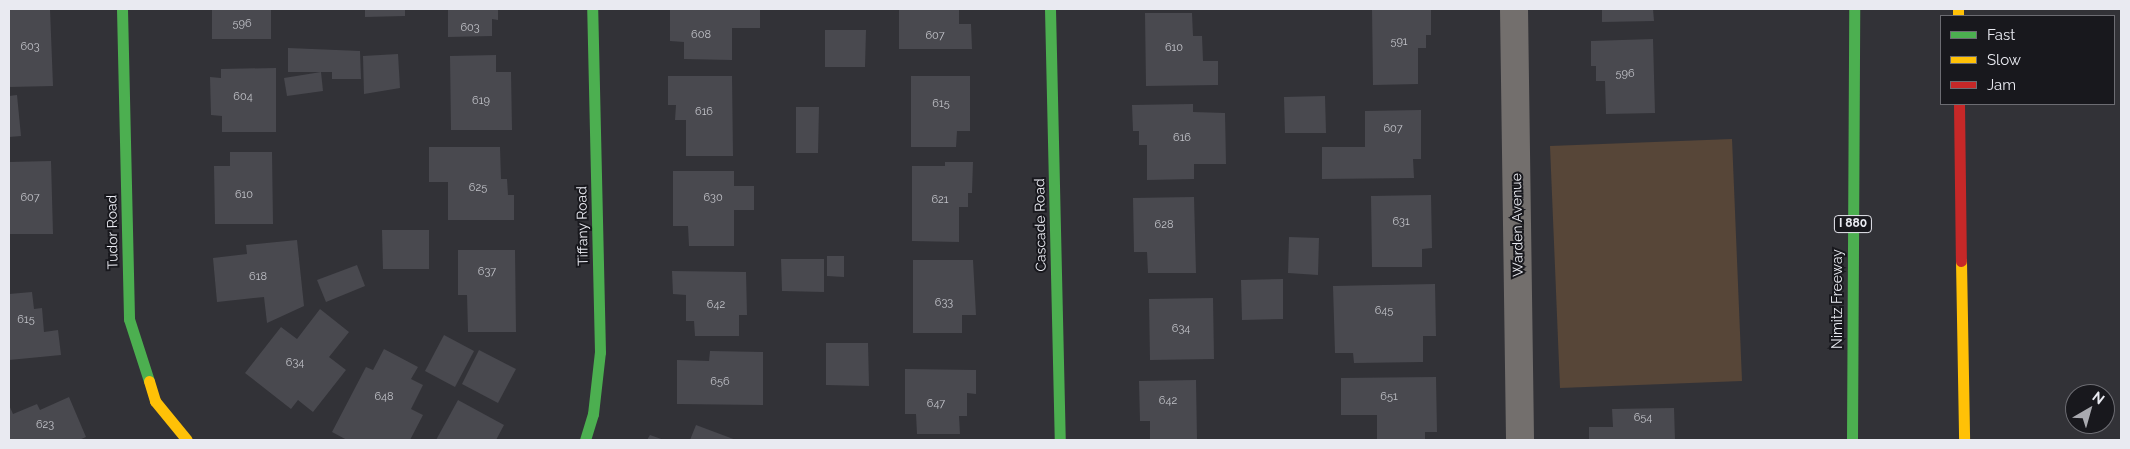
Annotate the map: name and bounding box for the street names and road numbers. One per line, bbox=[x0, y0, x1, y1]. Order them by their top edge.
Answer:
street label: Warden Avenue bbox=[1508, 173, 1526, 277]
street label: Cascade Road bbox=[1031, 178, 1049, 272]
street label: Tiffany Road bbox=[573, 186, 591, 266]
street label: Tudor Road bbox=[103, 194, 121, 270]
road number: I 880 bbox=[1833, 214, 1873, 233]
street label: Nimitz Freeway bbox=[1829, 249, 1845, 349]

